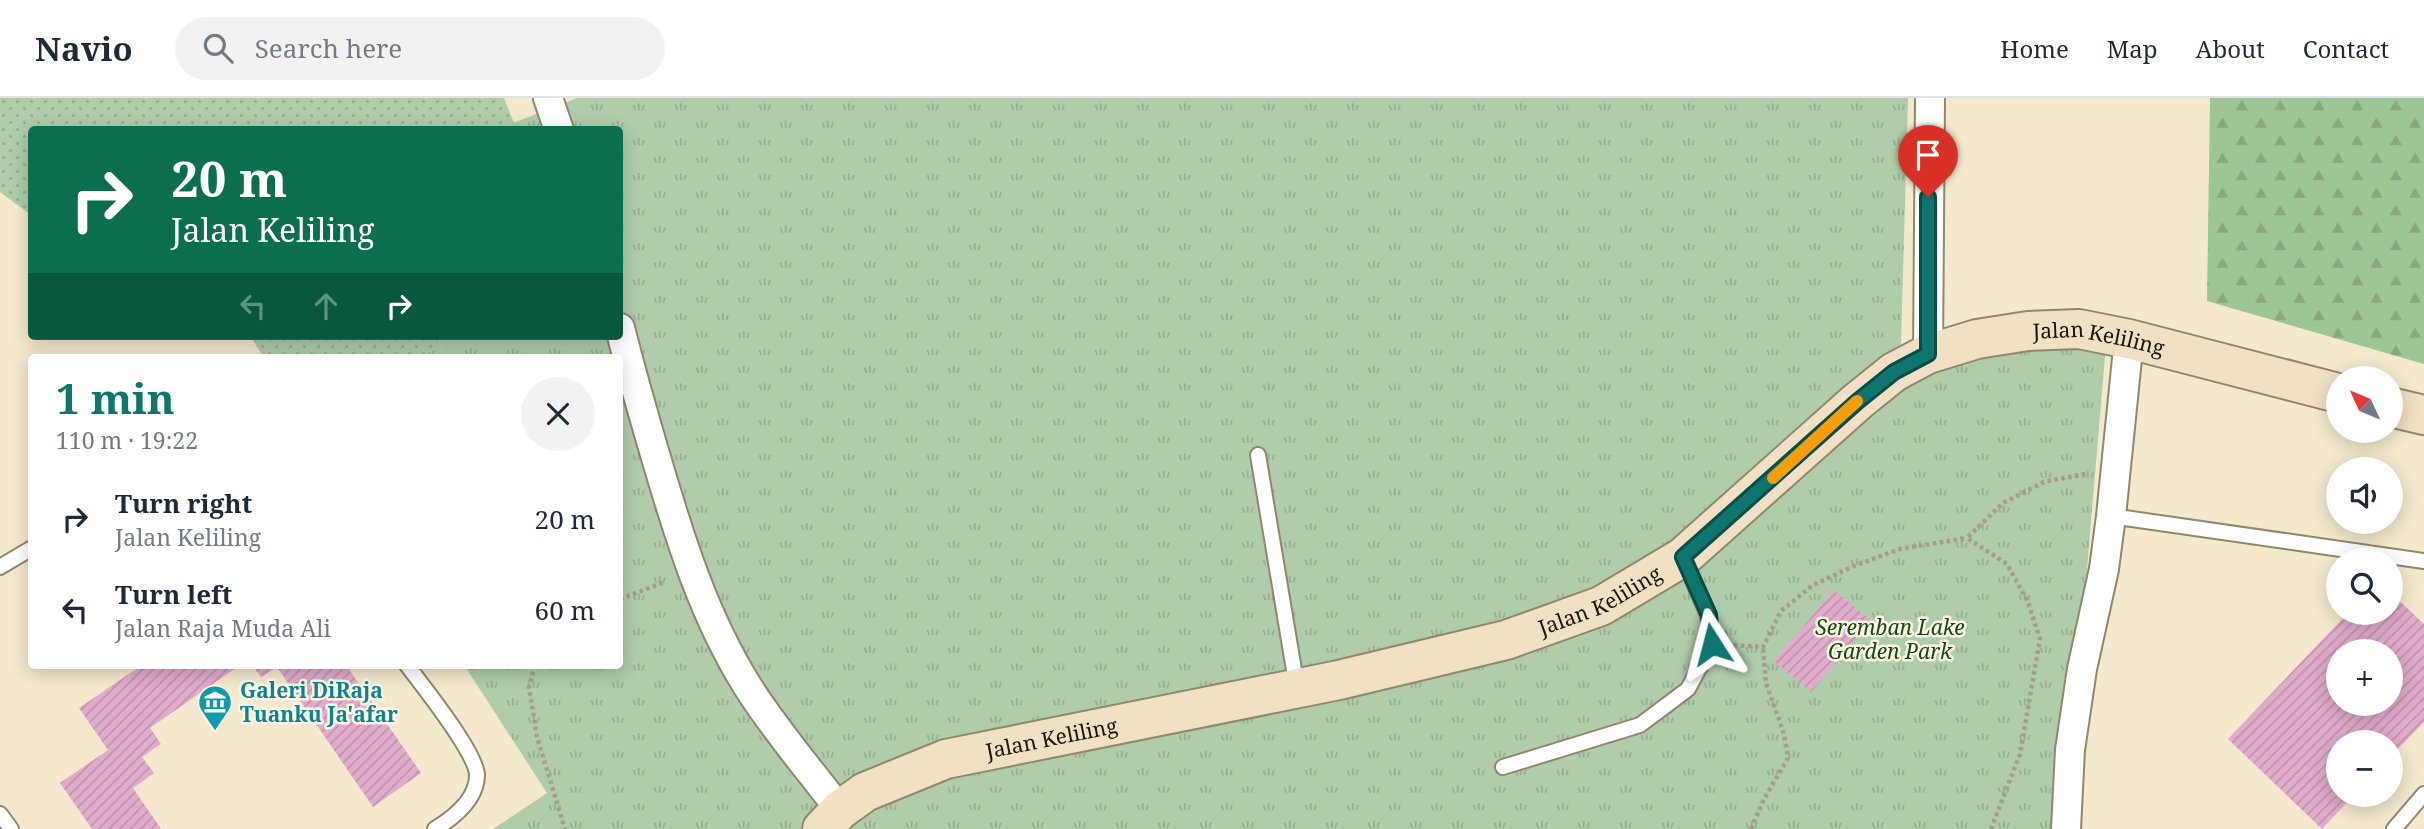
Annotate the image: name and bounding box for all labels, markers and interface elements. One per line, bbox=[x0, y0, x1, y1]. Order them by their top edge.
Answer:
search box bbox=[175, 17, 665, 80]
text: Navio bbox=[35, 26, 133, 71]
icon: search bbox=[199, 29, 237, 67]
text: Search here bbox=[255, 30, 402, 66]
text: Home bbox=[2000, 32, 2069, 65]
text: Map bbox=[2107, 32, 2158, 65]
text: About bbox=[2196, 32, 2265, 65]
text: Contact bbox=[2303, 32, 2389, 65]
pin bbox=[1898, 125, 1958, 197]
icon: arrive bbox=[1909, 136, 1947, 174]
text: 20 m bbox=[171, 145, 287, 211]
icon: right bbox=[56, 154, 147, 245]
text: Jalan Keliling bbox=[171, 208, 374, 251]
icon: left bbox=[234, 287, 272, 325]
icon: ahead bbox=[307, 287, 345, 325]
icon: right bbox=[380, 287, 418, 325]
street label: Jalan Keliling bbox=[2031, 315, 2168, 362]
north arrow bbox=[2326, 366, 2403, 443]
map controls bbox=[2326, 366, 2403, 807]
text: 1 min bbox=[56, 369, 175, 426]
button: close bbox=[521, 377, 595, 451]
text: 110 m · 19:22 bbox=[56, 424, 198, 456]
button: sound bbox=[2326, 457, 2403, 534]
text: Turn right bbox=[115, 485, 252, 521]
icon: right bbox=[56, 500, 94, 538]
text: 20 m bbox=[535, 501, 595, 537]
text: Jalan Keliling bbox=[115, 521, 261, 553]
button: search bbox=[2326, 548, 2403, 625]
street label: Jalan Keliling bbox=[1533, 559, 1667, 642]
text: Turn left bbox=[115, 576, 232, 612]
icon: left bbox=[56, 591, 94, 629]
text: 60 m bbox=[535, 592, 595, 628]
position arrow bbox=[1675, 607, 1749, 681]
text: Jalan Raja Muda Ali bbox=[115, 612, 331, 644]
park label: Seremban Lake Garden Park bbox=[1815, 613, 1965, 665]
button: + bbox=[2326, 639, 2403, 716]
place label: Galeri DiRaja Tuanku Ja'afar bbox=[240, 676, 398, 728]
museum icon: Galeri DiRaja Tuanku Ja'afar bbox=[196, 683, 234, 732]
street label: Jalan Keliling bbox=[982, 711, 1120, 765]
button: − bbox=[2326, 730, 2403, 807]

